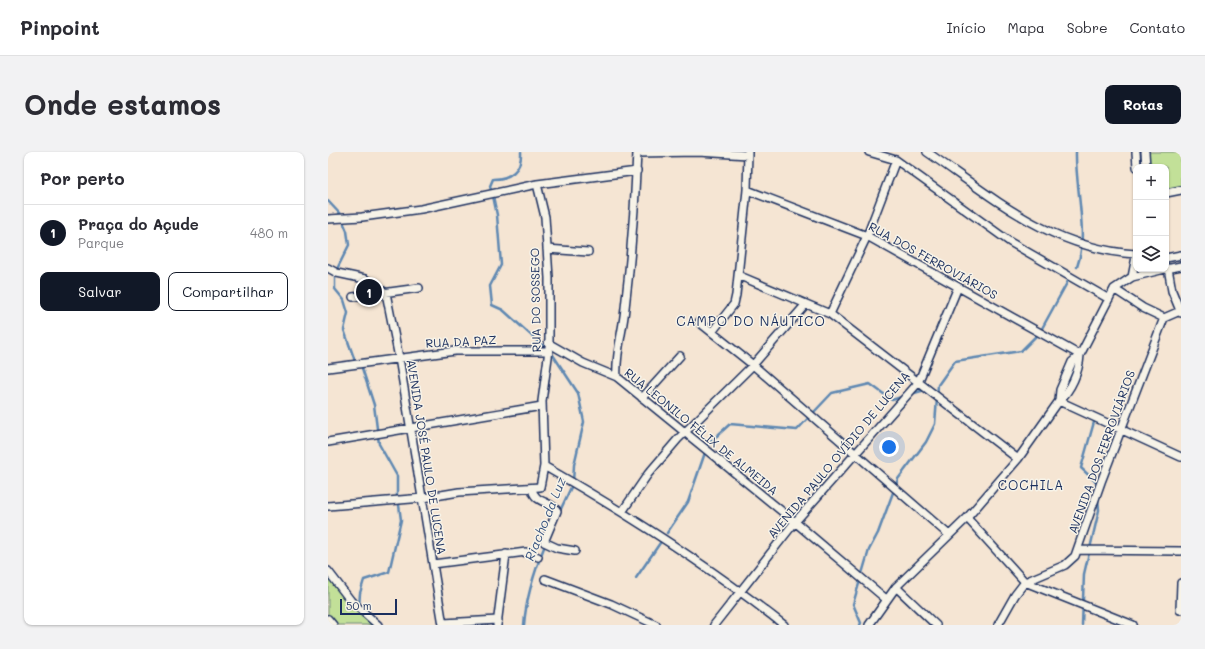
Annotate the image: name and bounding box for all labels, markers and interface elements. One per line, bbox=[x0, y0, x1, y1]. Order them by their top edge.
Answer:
text: Pinpoint bbox=[20, 15, 100, 40]
text: Início bbox=[946, 18, 986, 37]
text: Mapa bbox=[1008, 18, 1045, 37]
text: Sobre bbox=[1067, 18, 1108, 37]
text: Contato bbox=[1130, 18, 1185, 37]
button: Rotas bbox=[1105, 85, 1181, 124]
text: Onde estamos bbox=[24, 86, 221, 122]
map controls bbox=[1133, 164, 1169, 272]
button: + bbox=[1133, 164, 1169, 200]
text: Por perto bbox=[40, 167, 124, 189]
button: − bbox=[1133, 200, 1169, 236]
text: Praça do Açude bbox=[78, 214, 199, 234]
street label: RUA DOS FERROVIÁRIOS bbox=[866, 218, 1001, 302]
text: 1 bbox=[50, 224, 56, 241]
text: 480 m bbox=[250, 224, 288, 241]
text: Parque bbox=[78, 234, 124, 251]
button: layers bbox=[1133, 236, 1169, 272]
street label: RUA DO SOSSEGO bbox=[526, 248, 544, 352]
button: Salvar bbox=[40, 272, 160, 311]
button: Compartilhar bbox=[168, 272, 288, 311]
pin: 1 bbox=[356, 277, 382, 307]
district label: CAMPO DO NÁUTICO bbox=[676, 312, 826, 329]
street label: RUA DA PAZ bbox=[425, 331, 497, 351]
street label: AVENIDA JOSÉ PAULO DE LUCENA bbox=[404, 358, 450, 556]
street label: RUA LEONILO FÉLIX DE ALMEIDA bbox=[622, 364, 782, 498]
street label: AVENIDA DOS FERROVIÁRIOS bbox=[1064, 367, 1138, 536]
street label: AVENIDA PAULO OVÍDIO DE LUCENA bbox=[764, 368, 913, 541]
your location bbox=[879, 437, 899, 457]
water label: Riacho da Luz bbox=[520, 474, 569, 563]
district label: COCHILA bbox=[998, 476, 1064, 493]
scale bar bbox=[340, 597, 397, 616]
text: 50 m bbox=[346, 598, 372, 613]

